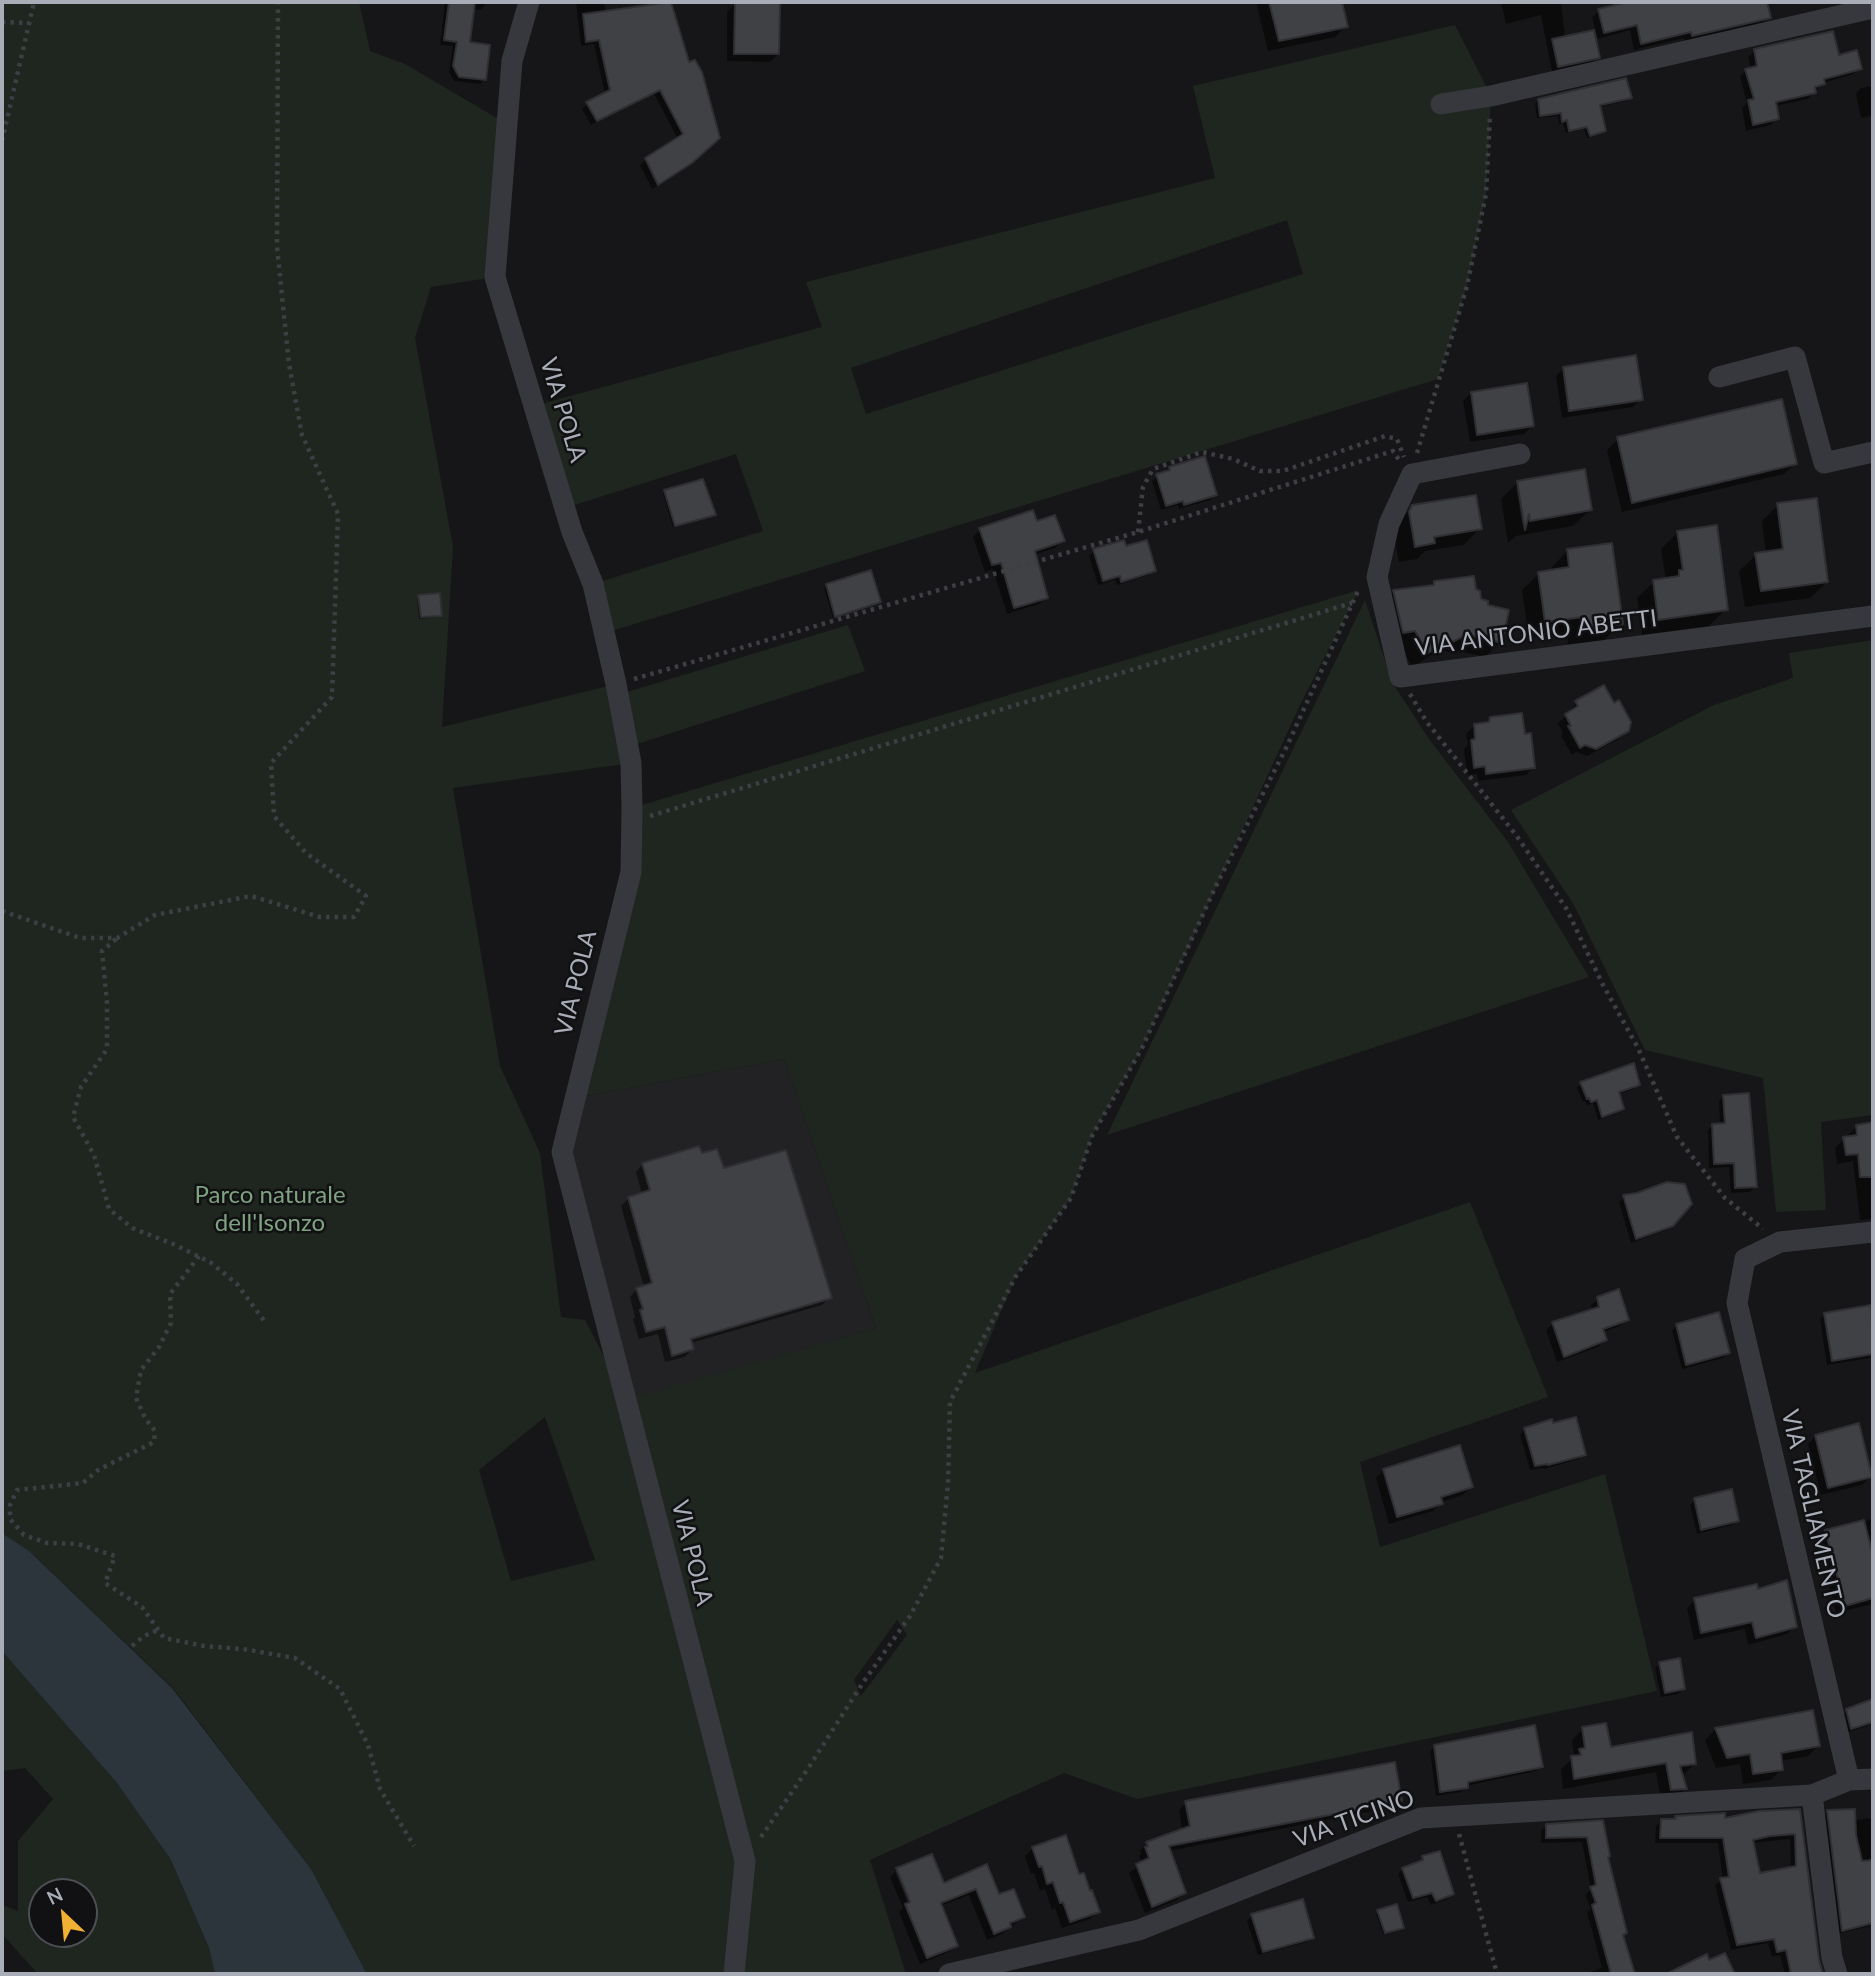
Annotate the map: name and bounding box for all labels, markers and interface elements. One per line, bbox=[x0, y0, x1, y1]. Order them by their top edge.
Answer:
street label: VIA POLA bbox=[534, 354, 592, 466]
street label: VIA ANTONIO ABETTI bbox=[1413, 604, 1659, 662]
street label: VIA POLA bbox=[549, 927, 603, 1039]
park label: Parco naturale dell'Isonzo bbox=[194, 1181, 346, 1237]
street label: VIA TAGLIAMENTO bbox=[1775, 1407, 1851, 1621]
street label: VIA POLA bbox=[665, 1497, 719, 1609]
street label: VIA TICINO bbox=[1290, 1784, 1418, 1854]
north arrow bbox=[28, 1878, 98, 1948]
text: N bbox=[43, 1882, 66, 1909]

